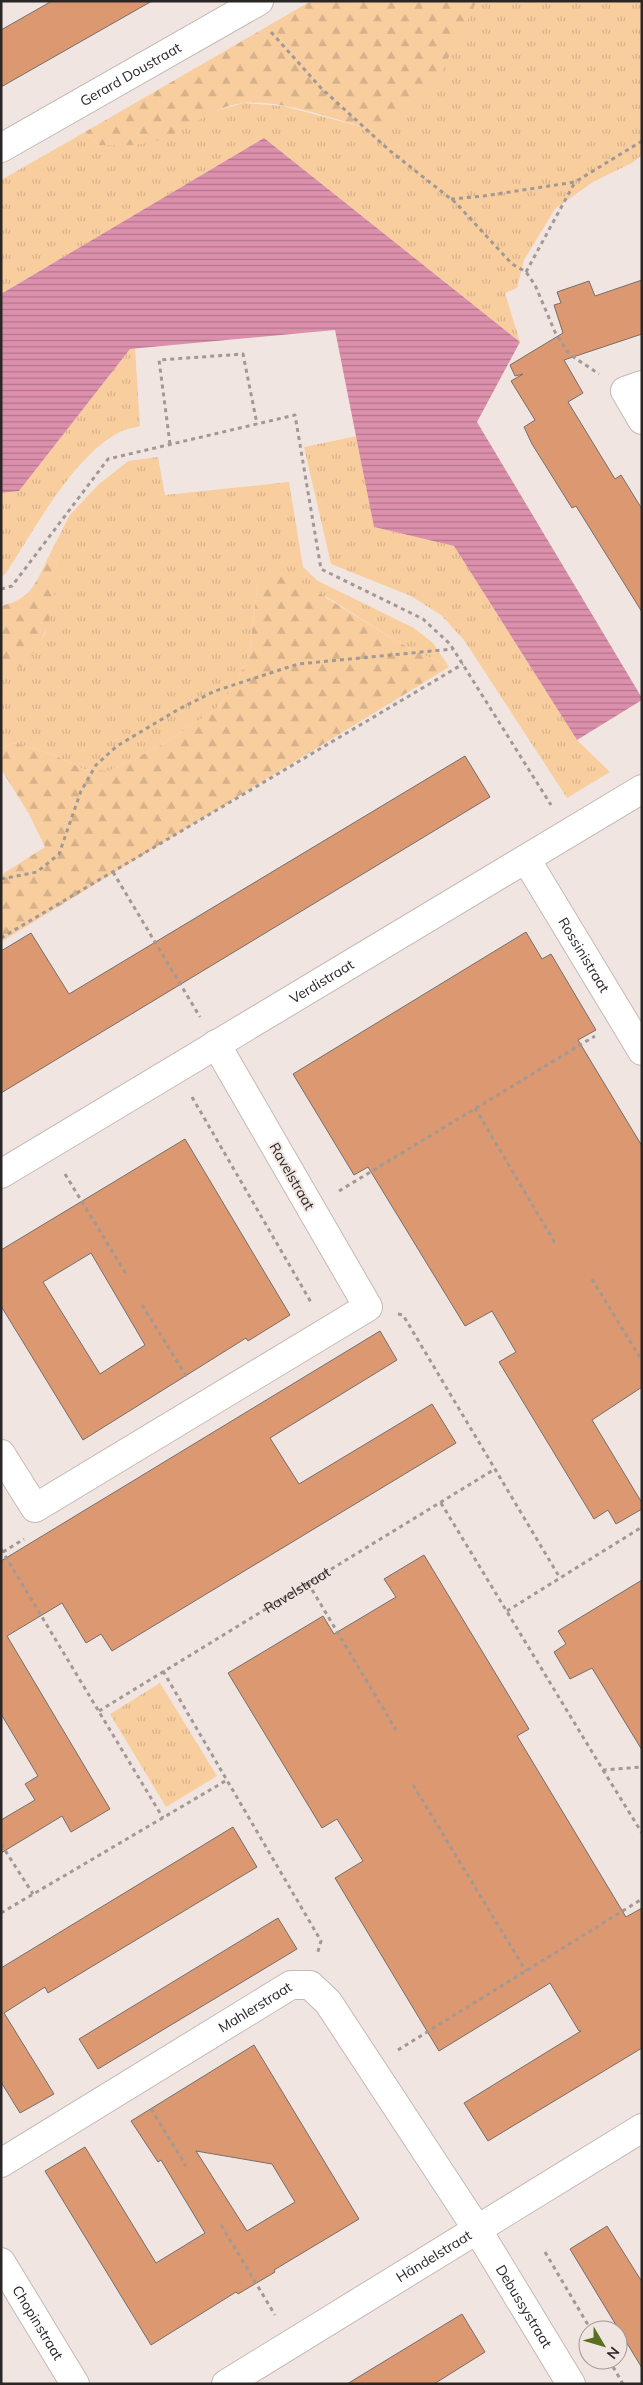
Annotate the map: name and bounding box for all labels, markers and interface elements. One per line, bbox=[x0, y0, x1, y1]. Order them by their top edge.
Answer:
street label: Gerard Doustraat bbox=[77, 38, 184, 110]
street label: Rossinistraat bbox=[554, 914, 614, 996]
street label: Verdistraat bbox=[286, 955, 357, 1008]
street label: Ravelstraat bbox=[266, 1139, 319, 1213]
street label: Ravelstraat bbox=[260, 1563, 334, 1617]
street label: Mahlerstraat bbox=[215, 1978, 295, 2037]
street label: Händelstraat bbox=[393, 2226, 475, 2286]
street label: Debussystraat bbox=[492, 2261, 556, 2351]
street label: Chopinstraat bbox=[8, 2282, 67, 2363]
north arrow bbox=[578, 2320, 628, 2370]
text: N bbox=[603, 2343, 624, 2363]

